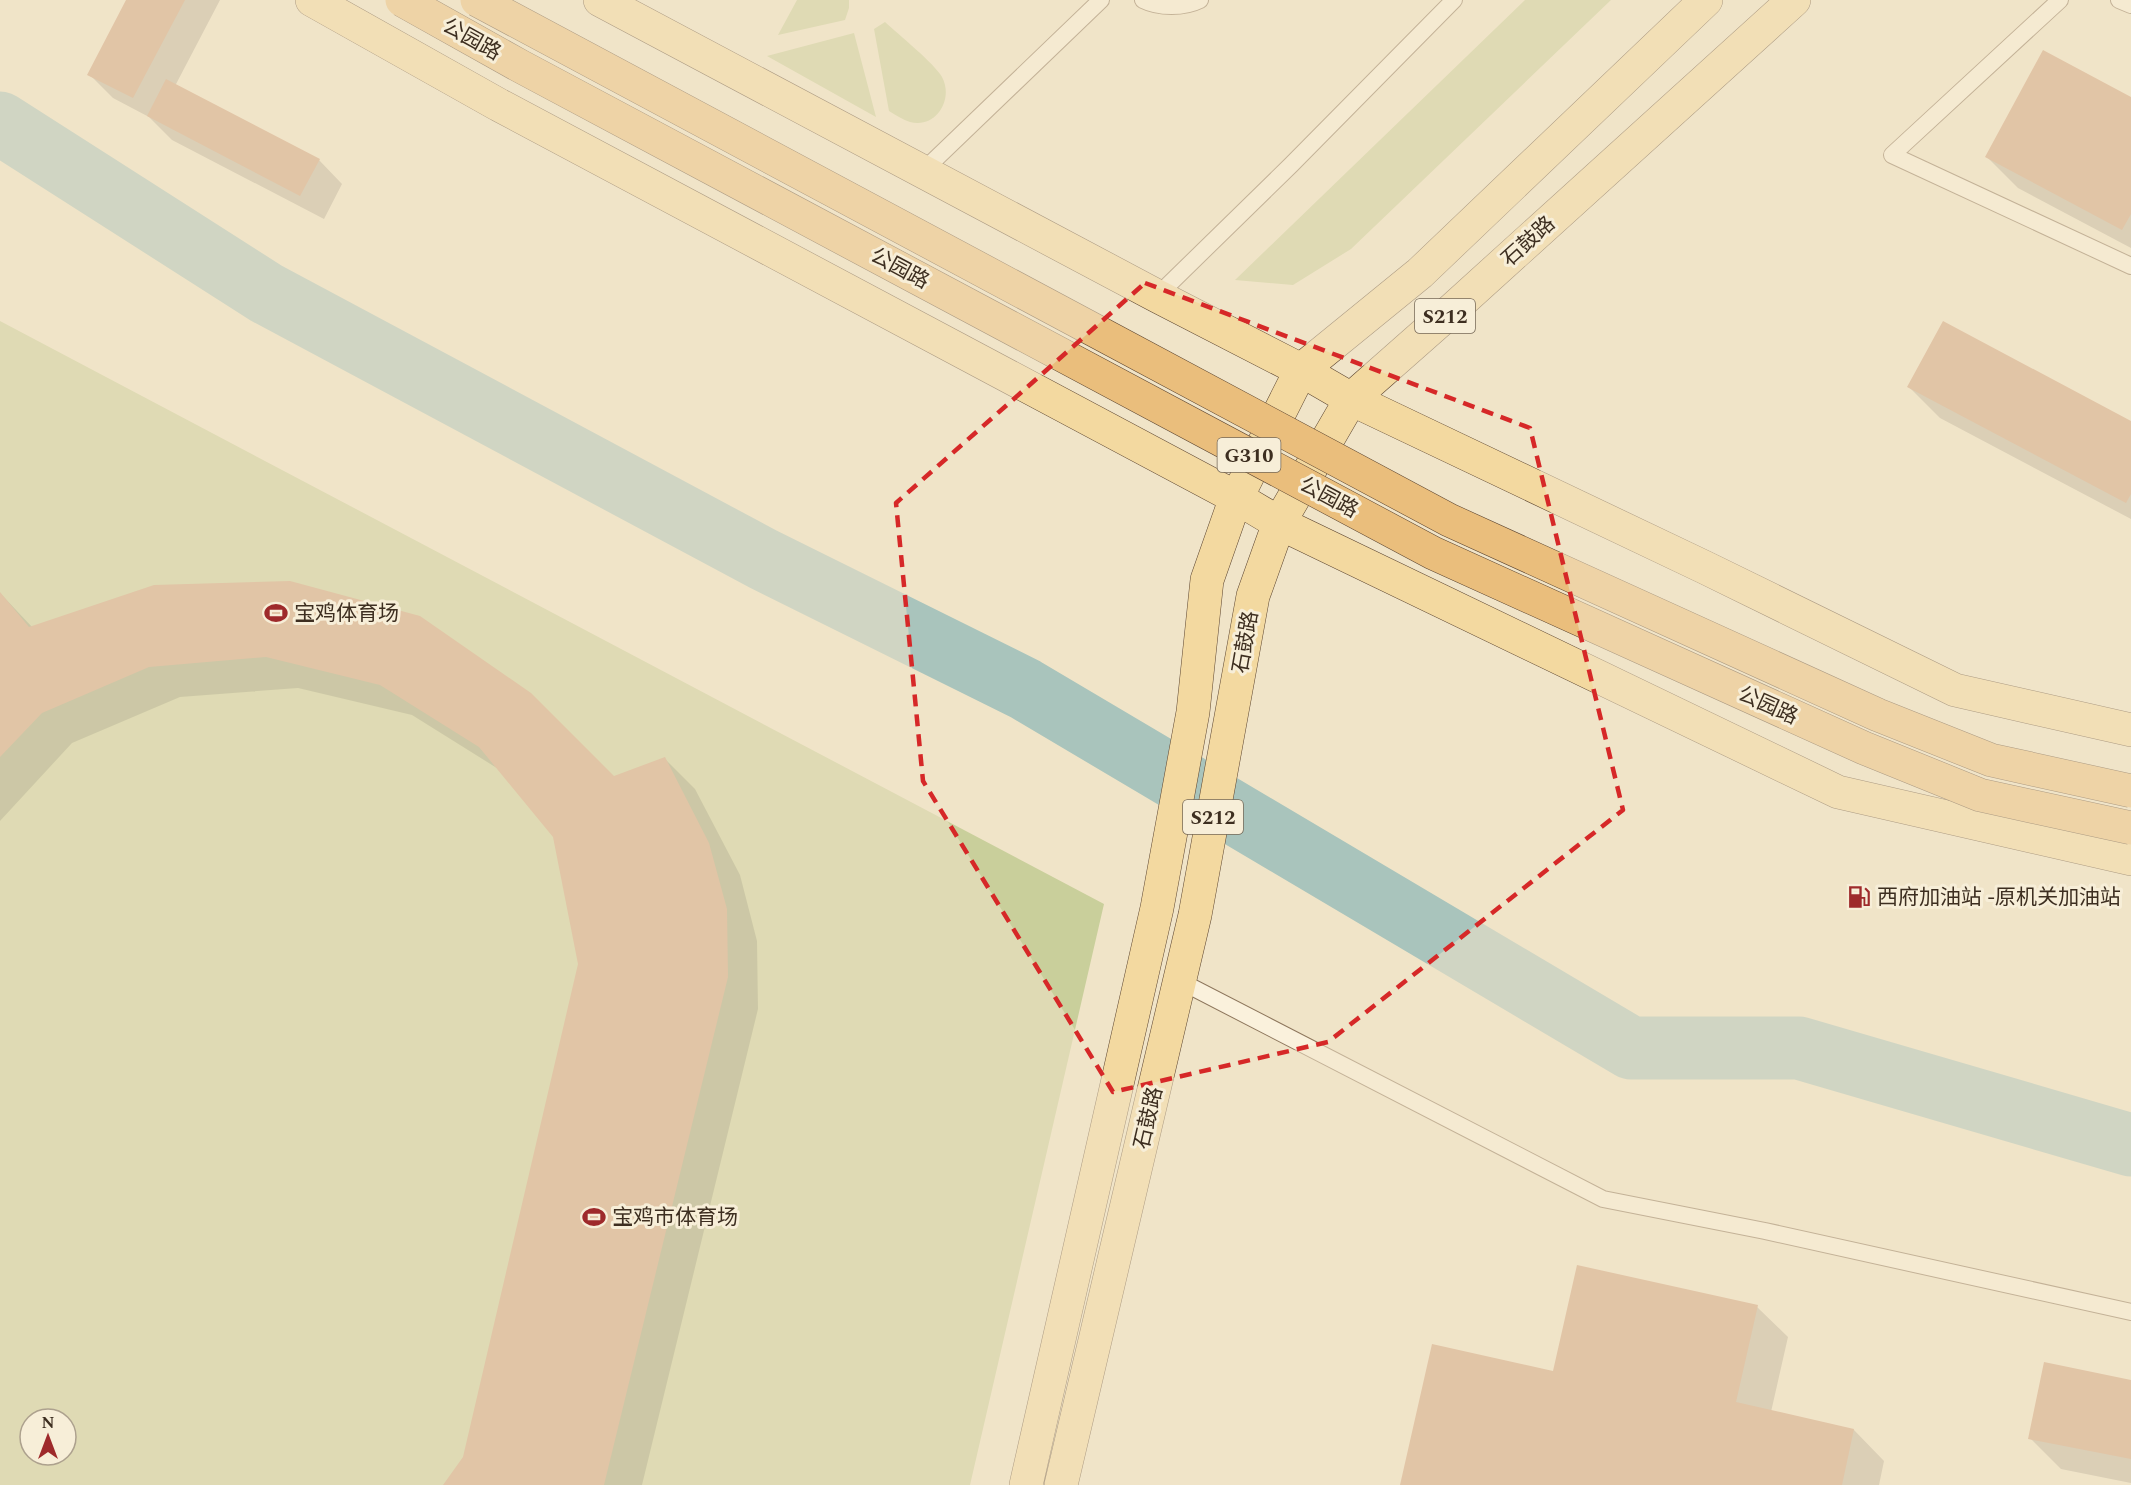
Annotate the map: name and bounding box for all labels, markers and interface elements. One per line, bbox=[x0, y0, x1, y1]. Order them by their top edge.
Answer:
street label: 公园路 bbox=[436, 11, 507, 69]
street label: 石鼓路 bbox=[1495, 209, 1563, 275]
street label: 公园路 bbox=[864, 240, 935, 298]
road number: S212 bbox=[1415, 299, 1475, 333]
road number: G310 bbox=[1218, 438, 1280, 472]
street label: 公园路 bbox=[1293, 469, 1364, 527]
place label: 宝鸡体育场 bbox=[294, 598, 399, 630]
sports icon: 宝鸡体育场 bbox=[263, 600, 289, 626]
street label: 石鼓路 bbox=[1225, 608, 1267, 676]
street label: 公园路 bbox=[1732, 678, 1803, 733]
road number: S212 bbox=[1183, 800, 1243, 834]
place label: 西府加油站 -原机关加油站 bbox=[1877, 882, 2121, 914]
fuel station icon: 西府加油站 -原机关加油站 bbox=[1846, 884, 1872, 910]
street label: 石鼓路 bbox=[1126, 1084, 1172, 1153]
place label: 宝鸡市体育场 bbox=[612, 1202, 738, 1234]
sports icon: 宝鸡市体育场 bbox=[581, 1204, 607, 1230]
north arrow bbox=[18, 1407, 78, 1467]
text: N bbox=[41, 1411, 55, 1435]

